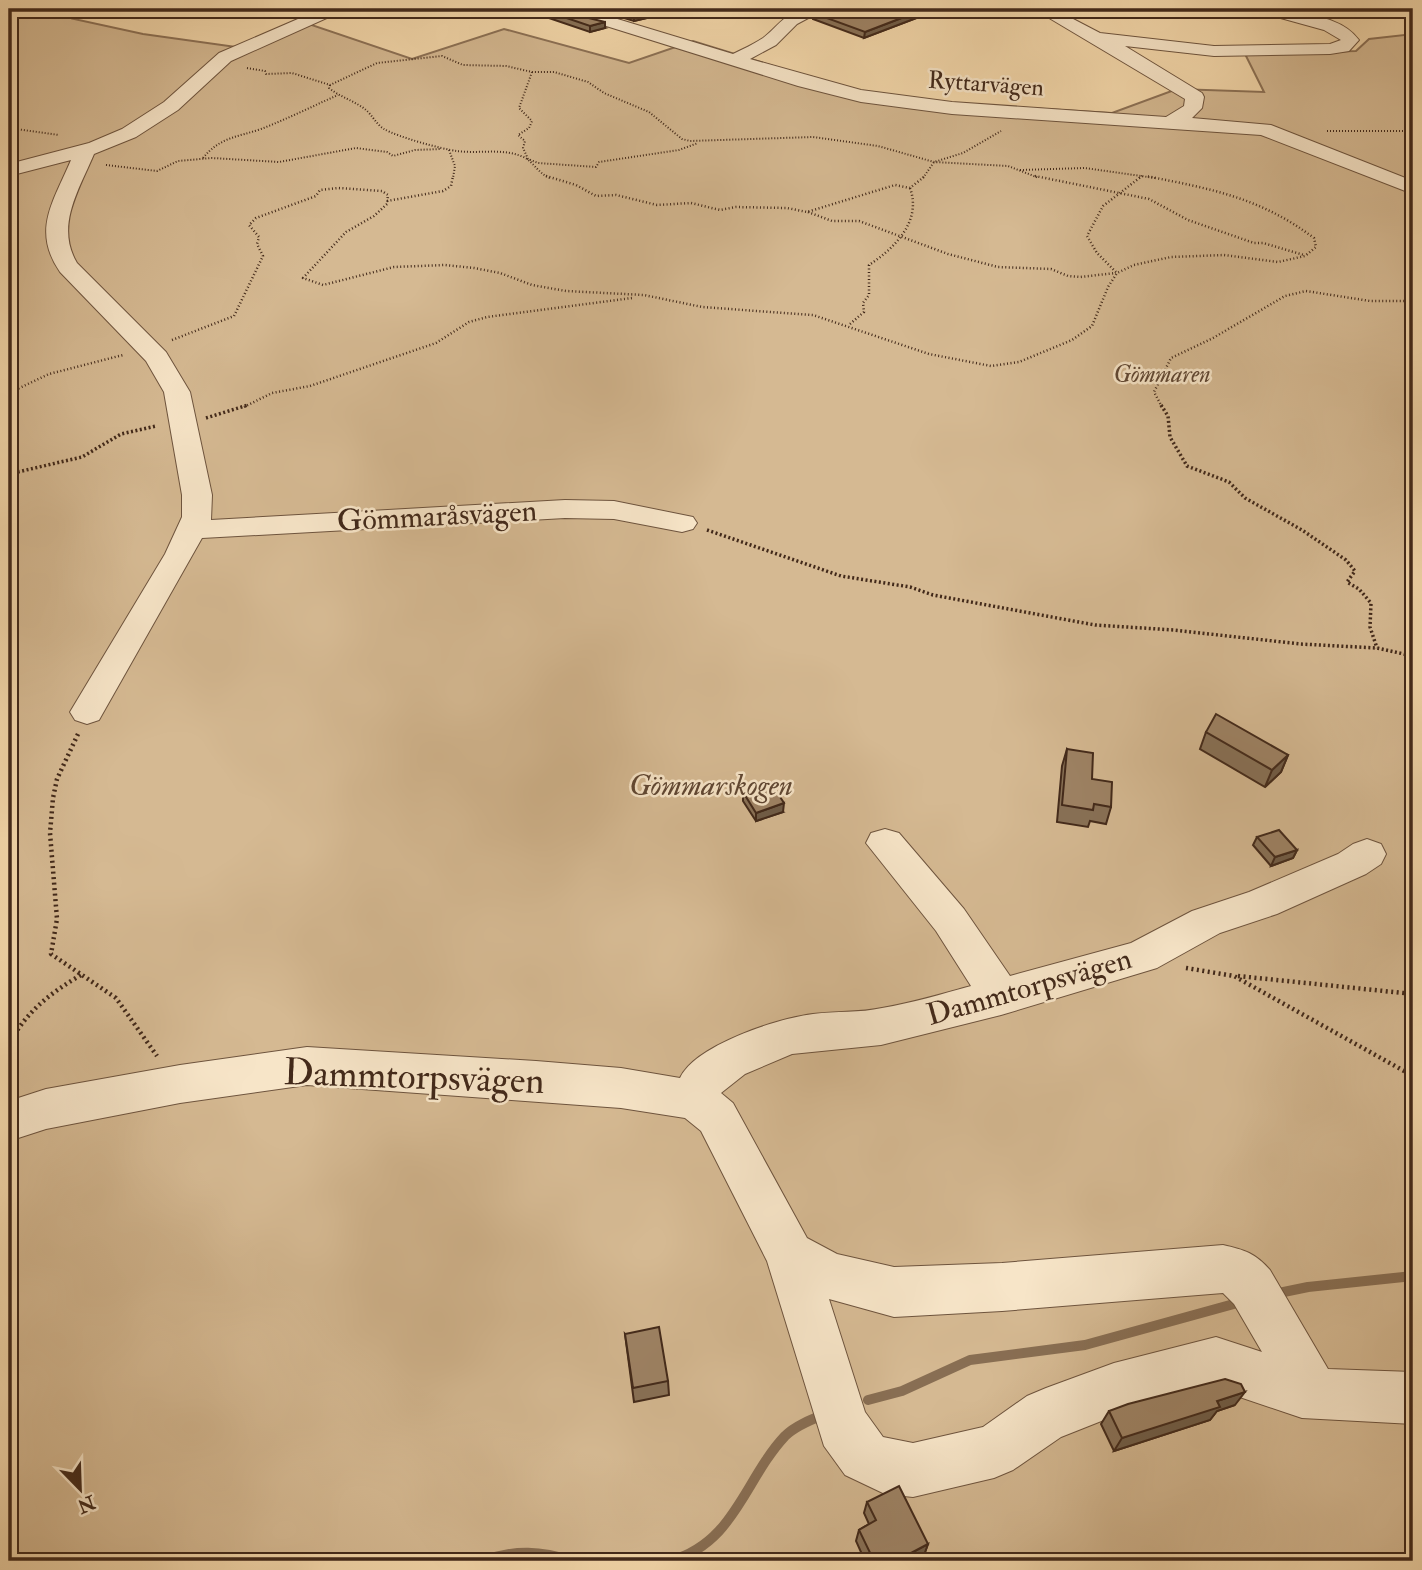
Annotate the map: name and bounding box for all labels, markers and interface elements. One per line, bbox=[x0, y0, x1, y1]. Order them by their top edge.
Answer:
street label: Ryttarvägen bbox=[927, 64, 1045, 104]
park label: Gömmaren bbox=[1113, 359, 1211, 390]
street label: Gömmaråsvägen bbox=[336, 492, 538, 540]
park label: Gömmarskogen bbox=[629, 767, 793, 804]
street label: Dammtorpsvägen bbox=[922, 940, 1136, 1034]
street label: Dammtorpsvägen bbox=[283, 1049, 545, 1105]
north arrow bbox=[46, 1454, 116, 1524]
text: N bbox=[73, 1489, 100, 1518]

